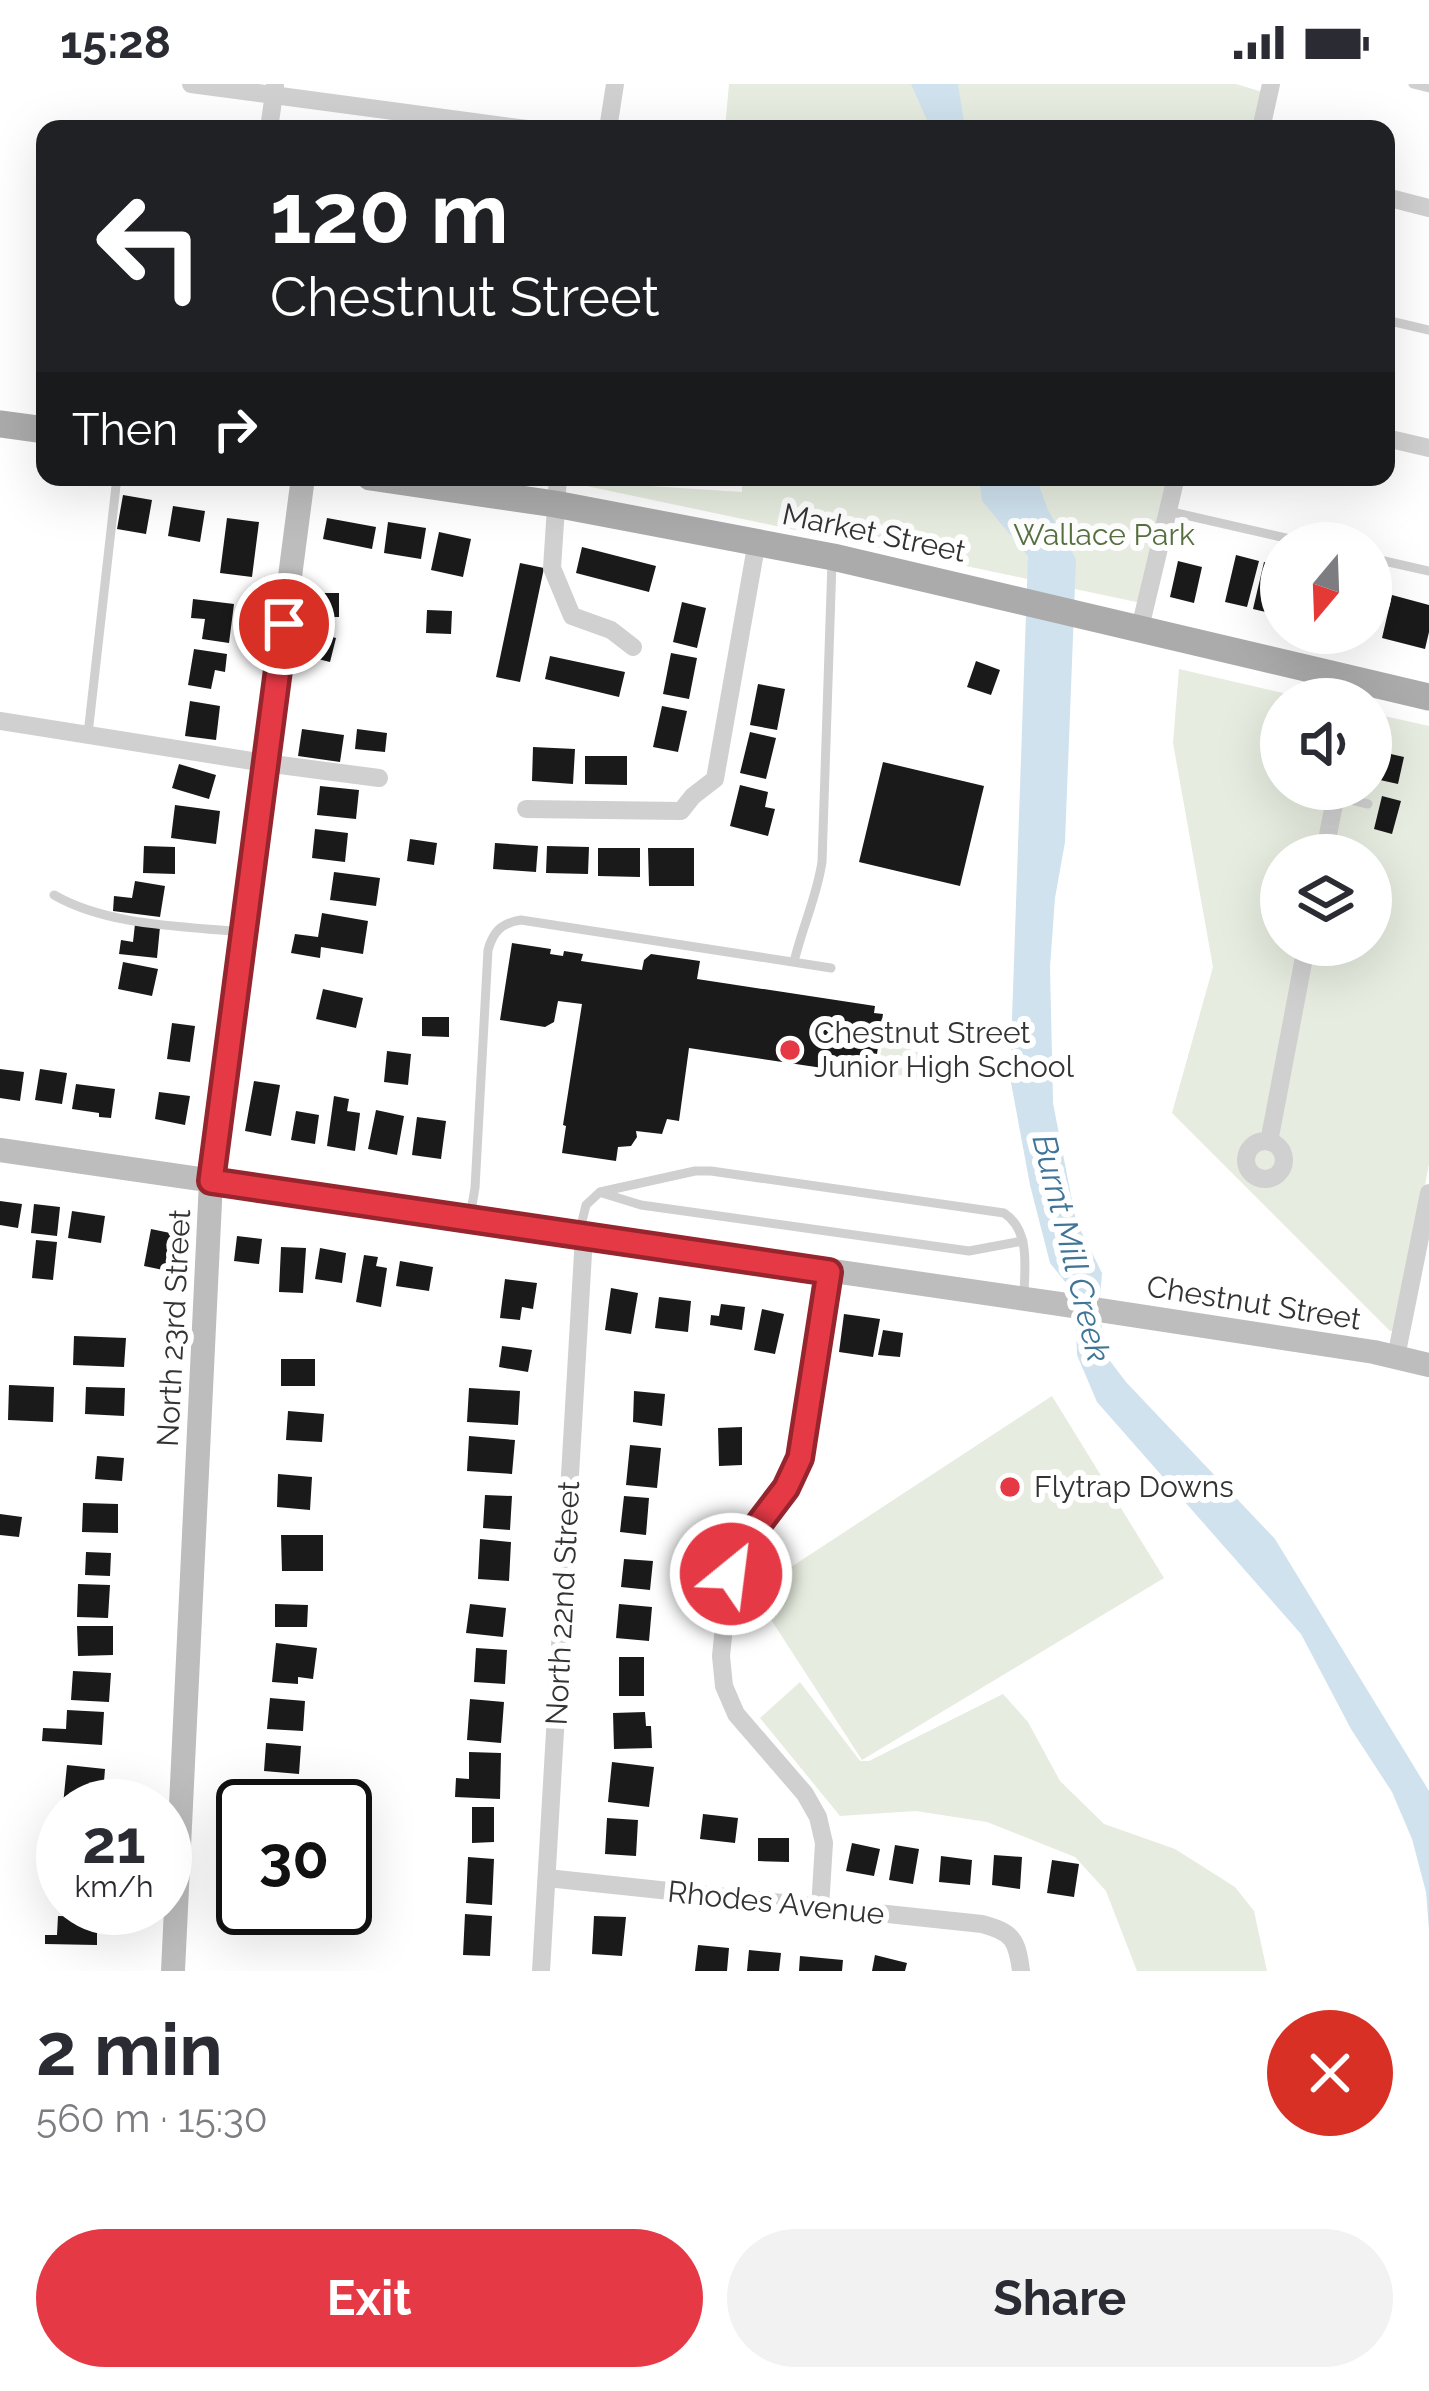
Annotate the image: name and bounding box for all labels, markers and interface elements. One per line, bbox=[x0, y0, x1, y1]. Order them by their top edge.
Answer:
text: 15:28 bbox=[60, 16, 171, 69]
text: 120 m bbox=[270, 164, 509, 263]
icon: left bbox=[72, 168, 228, 324]
text: Chestnut Street bbox=[270, 265, 660, 329]
icon: right bbox=[202, 396, 268, 462]
text: Then bbox=[72, 403, 178, 456]
street label: Market Street bbox=[779, 496, 969, 569]
park label: Wallace Park bbox=[1013, 517, 1195, 552]
north arrow bbox=[1260, 522, 1392, 654]
map controls bbox=[1260, 522, 1392, 966]
pin bbox=[233, 573, 335, 675]
icon: arrive bbox=[251, 591, 317, 657]
button: sound bbox=[1260, 678, 1392, 810]
button: layers bbox=[1260, 834, 1392, 966]
place label: Chestnut Street Junior High School bbox=[814, 1015, 1075, 1084]
marker: Chestnut Street Junior High School bbox=[777, 1037, 803, 1063]
water label: Burnt Mill Creek bbox=[1024, 1130, 1119, 1366]
street label: North 23rd Street bbox=[150, 1208, 197, 1448]
street label: Chestnut Street bbox=[1144, 1268, 1364, 1337]
place label: Flytrap Downs bbox=[1034, 1469, 1234, 1504]
marker: Flytrap Downs bbox=[997, 1474, 1023, 1500]
street label: North 22nd Street bbox=[539, 1480, 586, 1726]
position arrow bbox=[668, 1511, 794, 1637]
speed limit sign: 30 bbox=[216, 1779, 372, 1935]
text: 21 bbox=[82, 1807, 146, 1877]
text: km/h bbox=[74, 1869, 154, 1904]
street label: Rhodes Avenue bbox=[666, 1874, 886, 1931]
text: 2 min bbox=[36, 2007, 223, 2092]
button: close bbox=[1267, 2010, 1393, 2136]
text: 560 m · 15:30 bbox=[36, 2095, 268, 2141]
button: Exit bbox=[36, 2229, 703, 2367]
button: Share bbox=[727, 2229, 1393, 2367]

